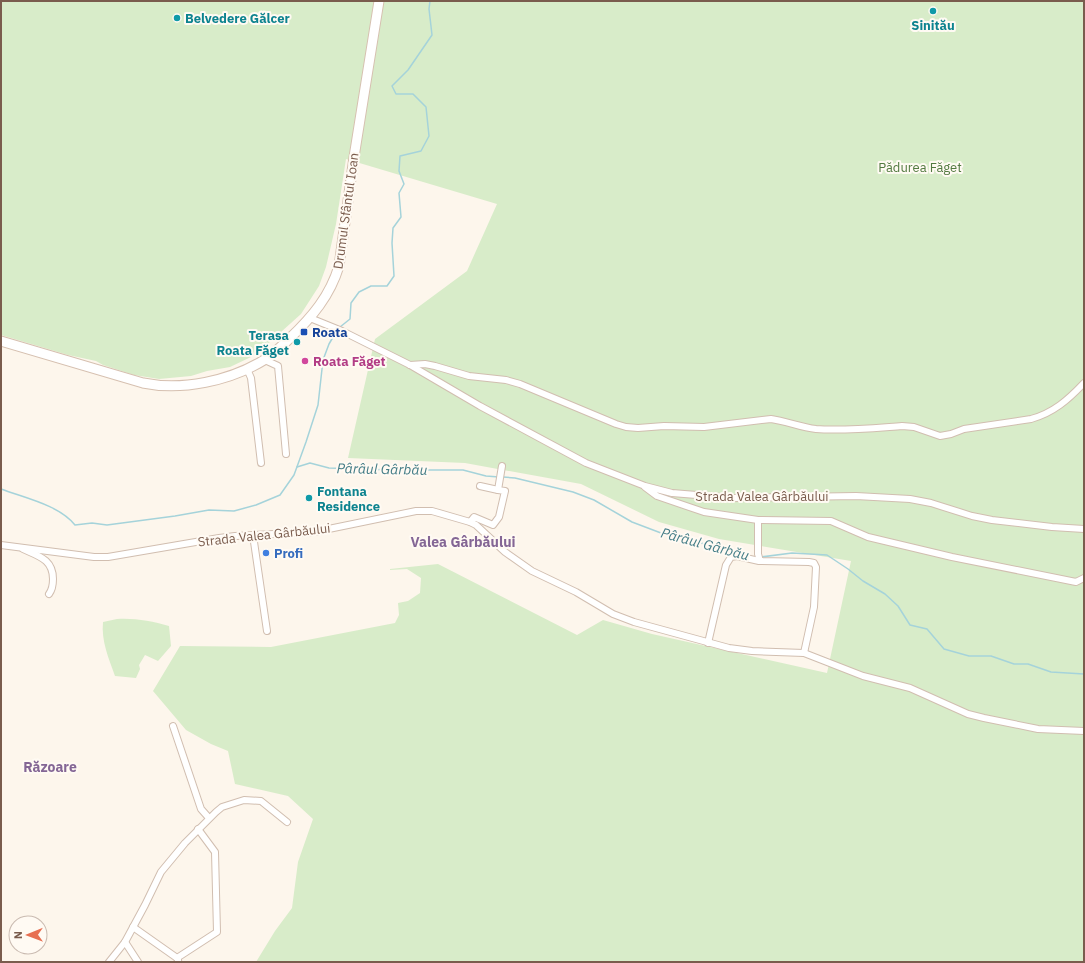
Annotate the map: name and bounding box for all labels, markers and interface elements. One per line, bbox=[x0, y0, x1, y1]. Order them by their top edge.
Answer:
marker: Sinitău bbox=[928, 6, 938, 16]
place label: Belvedere Gălcer bbox=[185, 10, 290, 27]
marker: Belvedere Gălcer bbox=[172, 13, 182, 23]
place label: Sinitău bbox=[911, 17, 955, 34]
street label: Drumul Sfântul Ioan bbox=[329, 152, 363, 270]
park label: Pădurea Făget bbox=[878, 159, 962, 176]
place label: Roata bbox=[312, 324, 348, 341]
place label: Terasa Roata Făget bbox=[216, 327, 289, 359]
marker: Roata bbox=[299, 327, 309, 337]
marker: Terasa Roata Făget bbox=[292, 337, 302, 347]
place label: Roata Făget bbox=[313, 353, 386, 370]
marker: Roata Făget bbox=[300, 356, 310, 366]
water label: Pârâul Gârbău bbox=[336, 459, 428, 479]
place label: Fontana Residence bbox=[317, 483, 380, 515]
street label: Strada Valea Gârbăului bbox=[695, 488, 829, 505]
marker: Fontana Residence bbox=[304, 493, 314, 503]
street label: Strada Valea Gârbăului bbox=[197, 520, 331, 550]
water label: Pârâul Gârbău bbox=[659, 524, 751, 564]
district label: Valea Gârbăului bbox=[411, 533, 516, 551]
place label: Profi bbox=[274, 545, 303, 562]
marker: Profi bbox=[261, 548, 271, 558]
district label: Răzoare bbox=[23, 758, 77, 776]
north arrow bbox=[8, 915, 48, 955]
text: N bbox=[11, 931, 25, 939]

